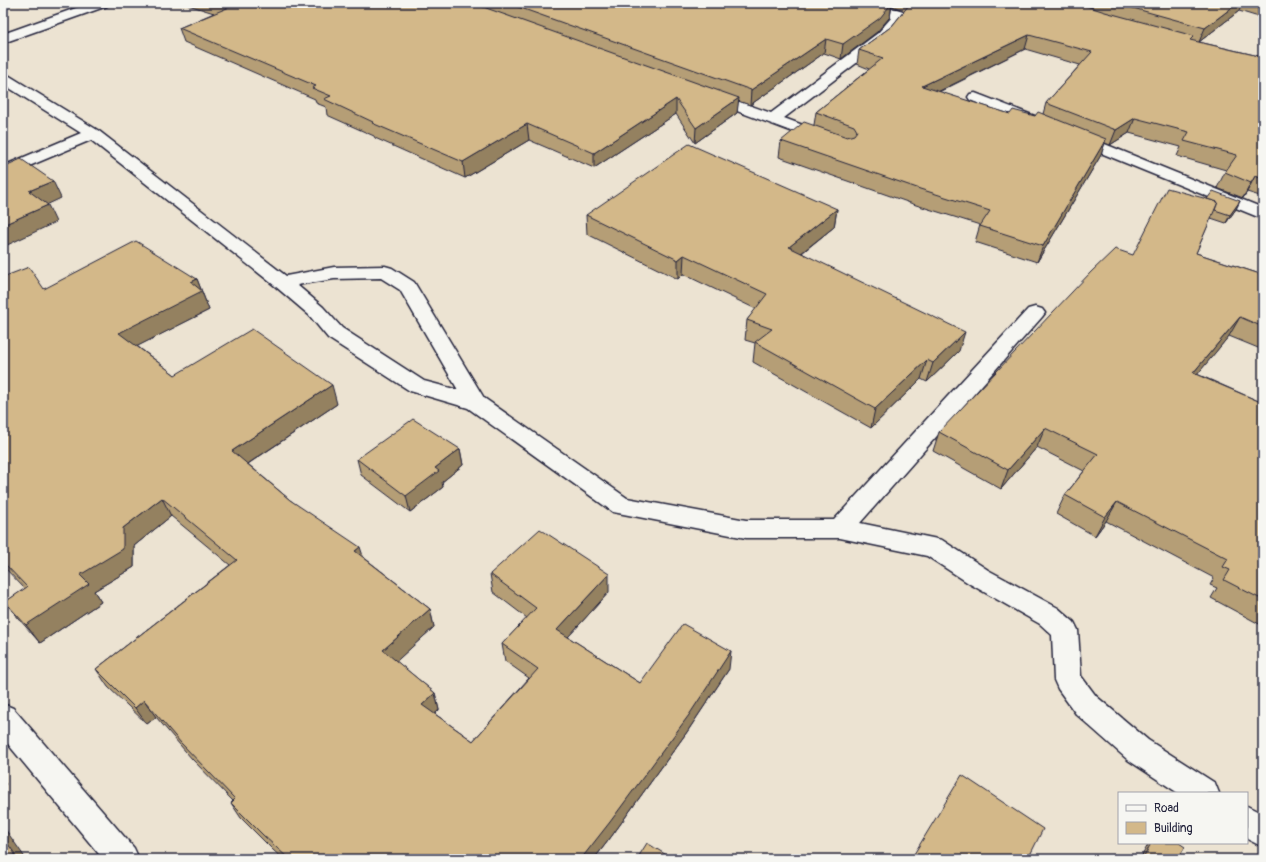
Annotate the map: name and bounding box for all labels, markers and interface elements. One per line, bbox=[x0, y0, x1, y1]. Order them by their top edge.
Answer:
legend bbox=[1118, 792, 1248, 844]
text: Road bbox=[1154, 801, 1179, 816]
text: Building bbox=[1154, 821, 1193, 836]

